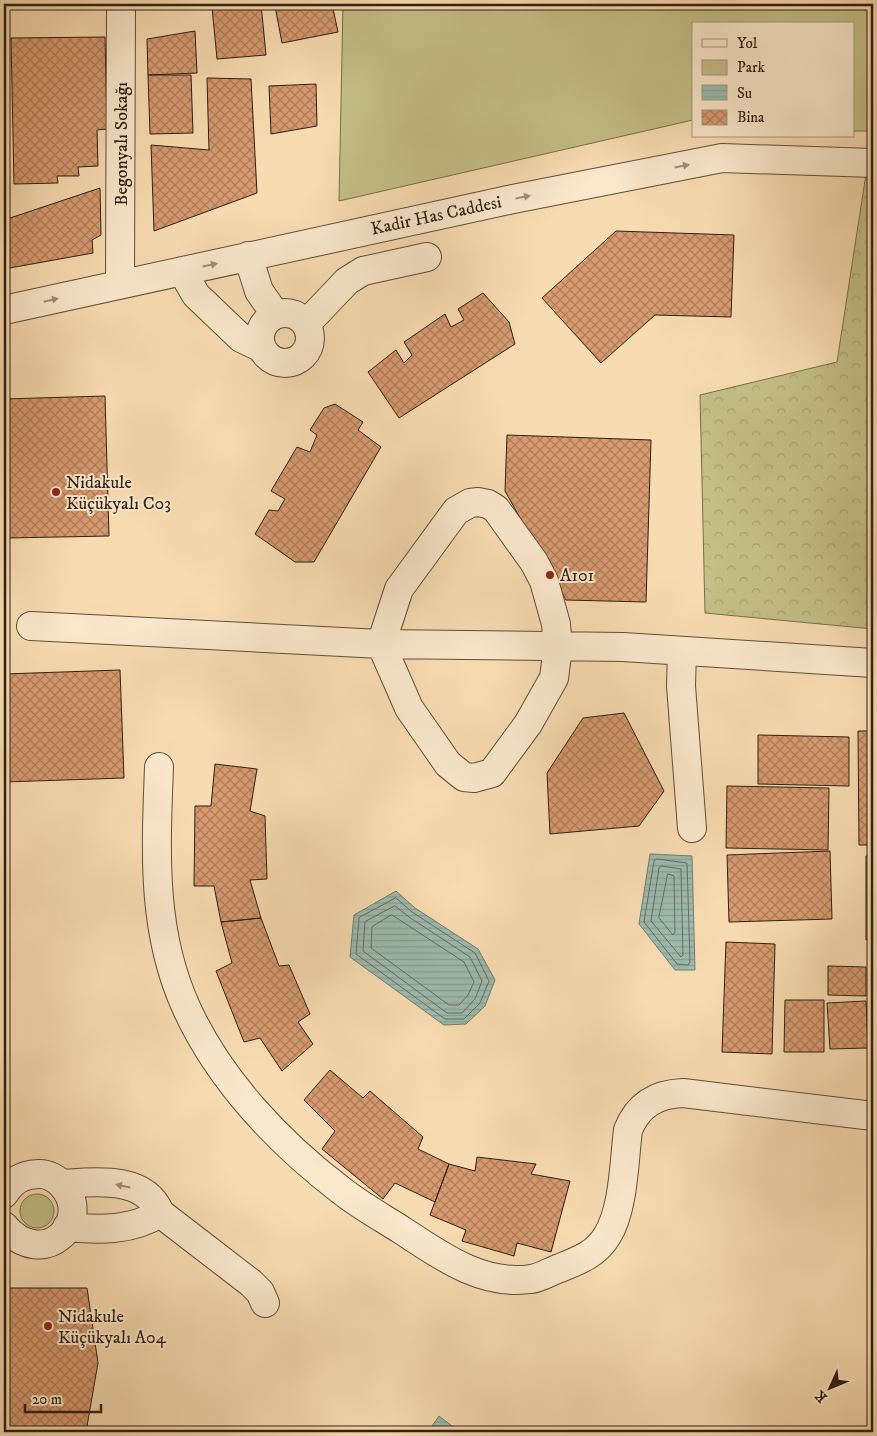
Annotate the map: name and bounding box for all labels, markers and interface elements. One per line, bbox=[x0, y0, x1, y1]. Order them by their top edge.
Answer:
legend bbox=[692, 22, 854, 138]
text: Yol bbox=[737, 34, 758, 53]
text: Park bbox=[737, 58, 766, 77]
street label: Begonyalı Sokağı bbox=[111, 82, 133, 206]
text: Su bbox=[737, 84, 752, 103]
text: Bina bbox=[737, 108, 765, 127]
one-way arrow bbox=[675, 162, 690, 170]
street label: Kadir Has Caddesi bbox=[369, 191, 503, 241]
one-way arrow bbox=[515, 193, 530, 201]
one-way arrow bbox=[202, 261, 218, 269]
one-way arrow bbox=[44, 296, 59, 304]
place label: Nidakule Küçükyalı C03 bbox=[66, 472, 171, 515]
marker: Nidakule Küçükyalı C03 bbox=[50, 486, 62, 498]
place label: A101 bbox=[560, 565, 594, 587]
marker: A101 bbox=[544, 569, 556, 581]
one-way arrow bbox=[115, 1181, 131, 1189]
place label: Nidakule Küçükyalı A04 bbox=[58, 1306, 167, 1349]
marker: Nidakule Küçükyalı A04 bbox=[42, 1320, 54, 1332]
north arrow bbox=[804, 1364, 854, 1414]
scale bar bbox=[25, 1381, 101, 1413]
text: K bbox=[811, 1386, 831, 1406]
text: 20 m bbox=[32, 1390, 62, 1409]

